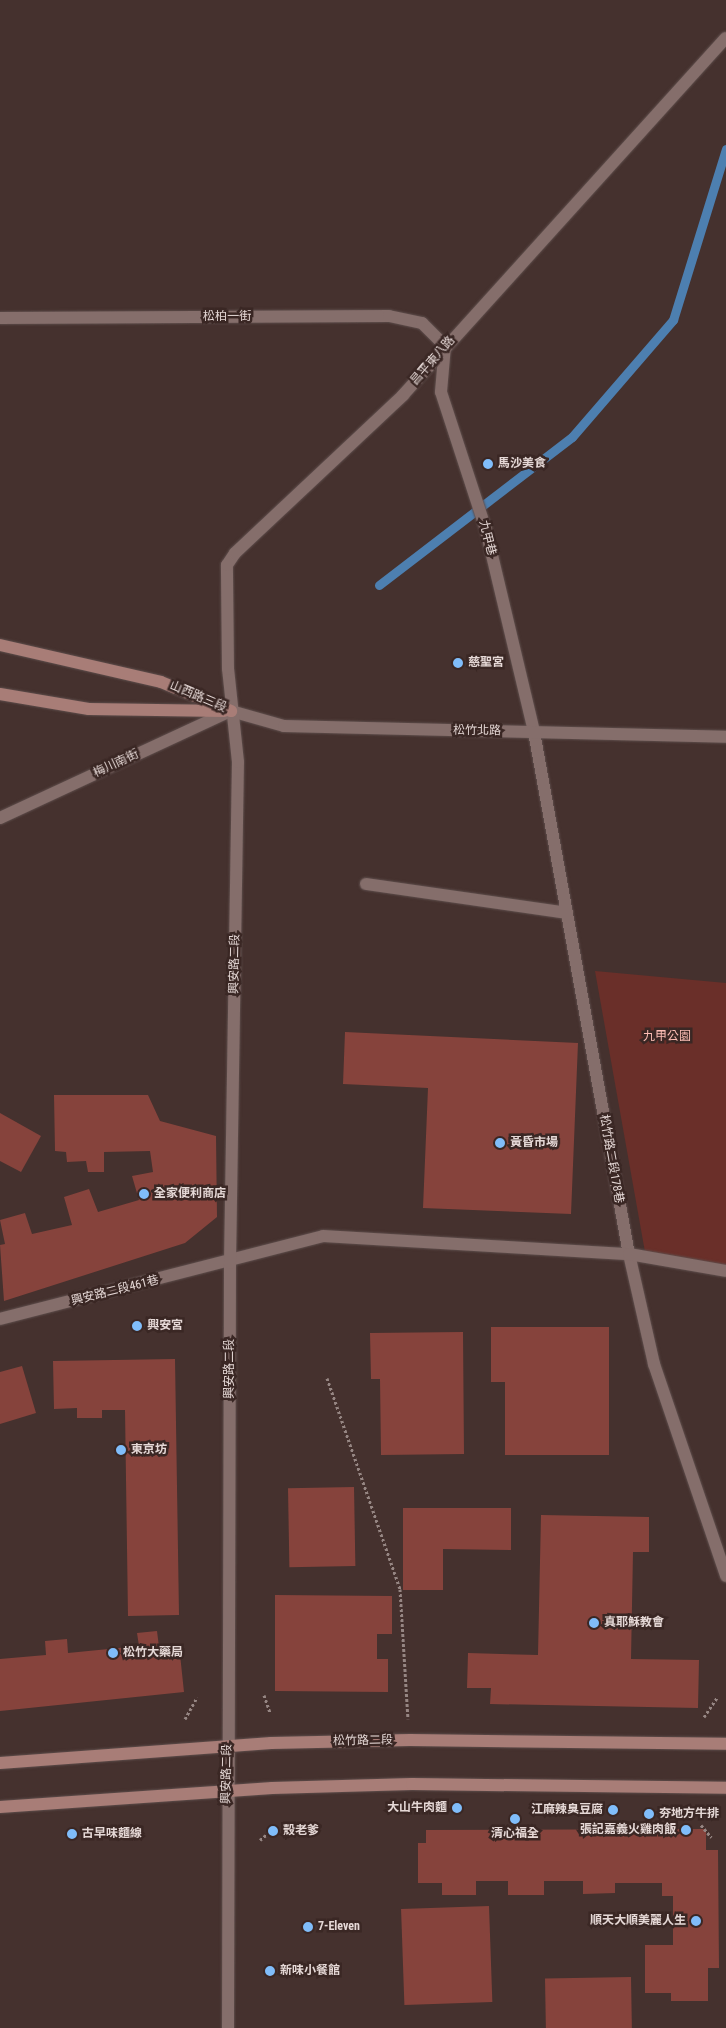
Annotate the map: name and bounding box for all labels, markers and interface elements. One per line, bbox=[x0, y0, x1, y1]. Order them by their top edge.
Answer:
street label: 松柏一街 bbox=[203, 310, 251, 324]
street label: 昌平東八路 bbox=[408, 334, 458, 388]
place label: 馬沙美食 bbox=[498, 457, 546, 471]
marker: 馬沙美食 bbox=[482, 458, 494, 470]
street label: 九甲巷 bbox=[476, 519, 498, 557]
place label: 慈聖宮 bbox=[468, 656, 504, 670]
marker: 慈聖宮 bbox=[452, 657, 464, 669]
street label: 山西路三段 bbox=[168, 679, 228, 715]
street label: 松竹北路 bbox=[453, 723, 501, 739]
street label: 梅川南街 bbox=[91, 747, 141, 781]
street label: 興安路二段 bbox=[227, 934, 243, 994]
park label: 九甲公園 bbox=[643, 1030, 691, 1044]
street label: 松竹路二段178巷 bbox=[596, 1114, 626, 1204]
place label: 黃昏市場 bbox=[510, 1136, 558, 1150]
marker: 黃昏市場 bbox=[494, 1137, 506, 1149]
place label: 全家便利商店 bbox=[154, 1187, 226, 1201]
marker: 全家便利商店 bbox=[138, 1188, 150, 1200]
street label: 興安路二段461巷 bbox=[70, 1273, 160, 1309]
place label: 興安宮 bbox=[147, 1319, 183, 1333]
marker: 興安宮 bbox=[131, 1320, 143, 1332]
street label: 興安路二段 bbox=[223, 1339, 237, 1399]
place label: 東京坊 bbox=[131, 1443, 167, 1457]
marker: 東京坊 bbox=[115, 1444, 127, 1456]
place label: 真耶穌教會 bbox=[604, 1616, 664, 1630]
marker: 真耶穌教會 bbox=[588, 1617, 600, 1629]
place label: 松竹大藥局 bbox=[123, 1646, 183, 1660]
marker: 松竹大藥局 bbox=[107, 1647, 119, 1659]
street label: 松竹路二段 bbox=[333, 1733, 393, 1749]
street label: 興安路二段 bbox=[219, 1744, 235, 1804]
place label: 大山牛肉麵 bbox=[387, 1801, 447, 1815]
marker: 大山牛肉麵 bbox=[451, 1802, 463, 1814]
place label: 江麻辣臭豆腐 bbox=[531, 1803, 603, 1817]
marker: 江麻辣臭豆腐 bbox=[607, 1804, 619, 1816]
place label: 夯地方牛排 bbox=[659, 1807, 719, 1821]
marker: 夯地方牛排 bbox=[643, 1808, 655, 1820]
marker: 清心福全 bbox=[509, 1813, 521, 1825]
place label: 張記嘉義火雞肉飯 bbox=[580, 1823, 676, 1837]
place label: 殼老爹 bbox=[283, 1824, 319, 1838]
marker: 張記嘉義火雞肉飯 bbox=[680, 1824, 692, 1836]
marker: 殼老爹 bbox=[267, 1825, 279, 1837]
place label: 古早味麵線 bbox=[82, 1827, 142, 1841]
place label: 清心福全 bbox=[491, 1827, 539, 1841]
marker: 古早味麵線 bbox=[66, 1828, 78, 1840]
place label: 順天大順美麗人生 bbox=[590, 1914, 686, 1928]
marker: 順天大順美麗人生 bbox=[690, 1915, 702, 1927]
place label: 7-Eleven bbox=[318, 1920, 360, 1934]
marker: 7-Eleven bbox=[302, 1921, 314, 1933]
place label: 新味小餐館 bbox=[280, 1964, 340, 1978]
marker: 新味小餐館 bbox=[264, 1965, 276, 1977]

